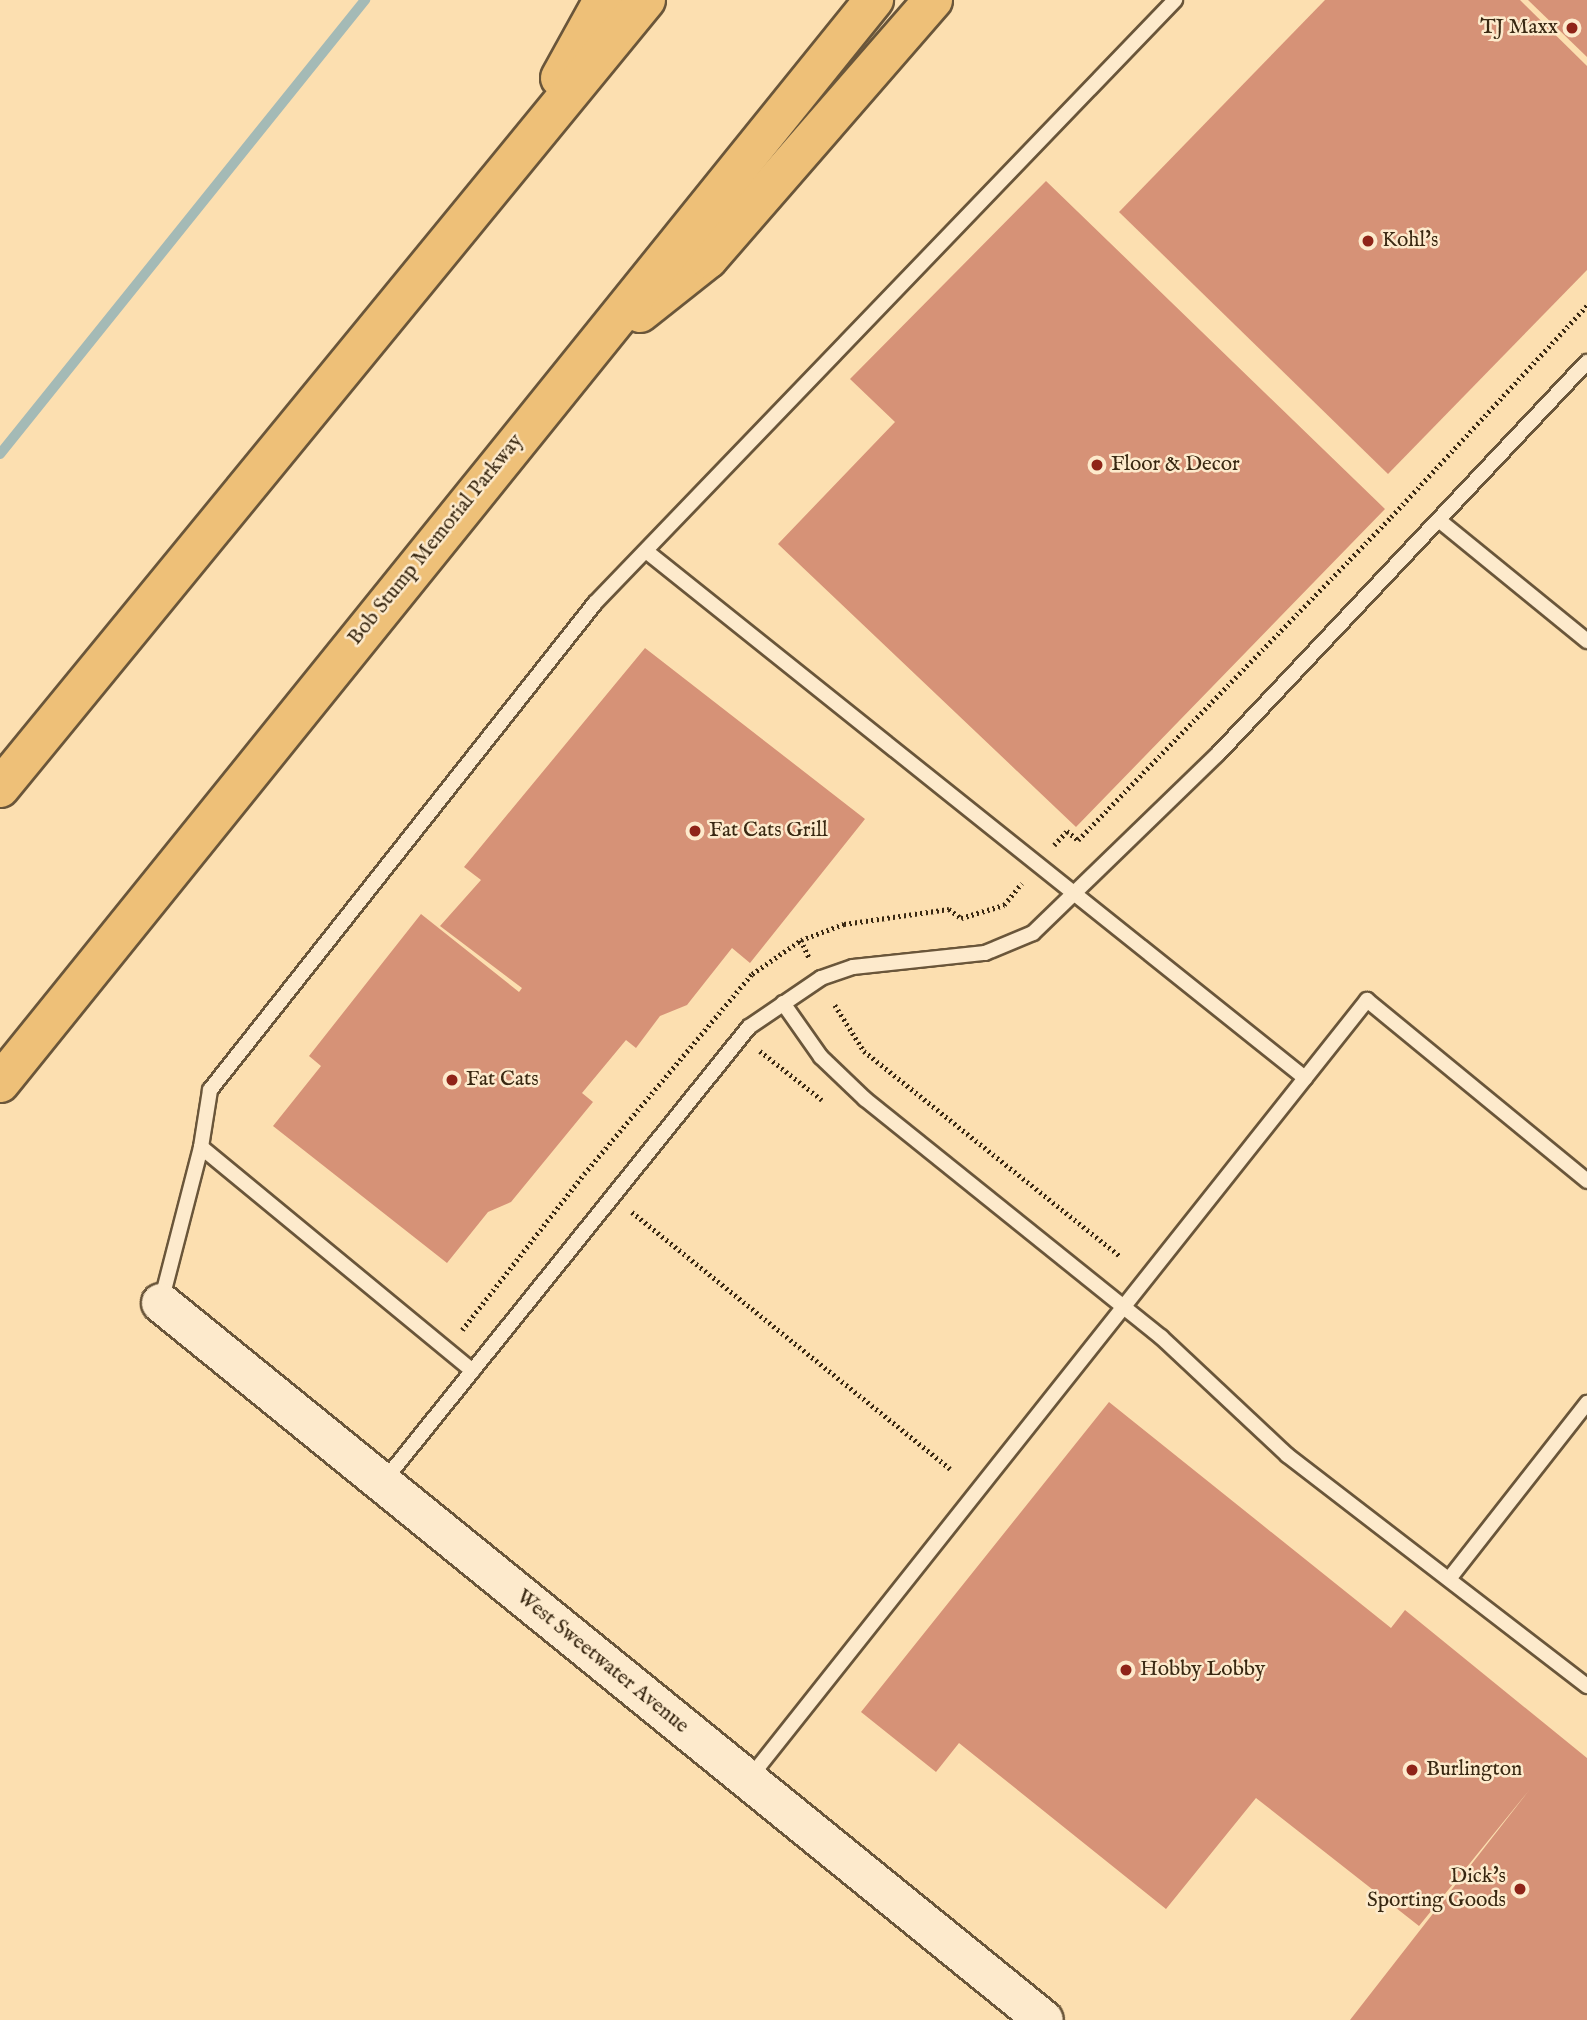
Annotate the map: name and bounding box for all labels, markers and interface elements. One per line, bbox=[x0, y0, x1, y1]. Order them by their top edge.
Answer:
place label: TJ Maxx bbox=[1480, 15, 1558, 41]
marker: TJ Maxx bbox=[1564, 20, 1580, 36]
place label: Kohl's bbox=[1382, 228, 1438, 254]
marker: Kohl's bbox=[1360, 233, 1376, 249]
street label: Bob Stump Memorial Parkway bbox=[343, 429, 529, 651]
place label: Floor & Decor bbox=[1111, 452, 1240, 478]
marker: Floor & Decor bbox=[1089, 457, 1105, 473]
place label: Fat Cats Grill bbox=[709, 818, 828, 844]
marker: Fat Cats Grill bbox=[687, 823, 703, 839]
place label: Fat Cats bbox=[466, 1067, 539, 1093]
marker: Fat Cats bbox=[444, 1072, 460, 1088]
street label: West Sweetwater Avenue bbox=[511, 1585, 693, 1739]
place label: Hobby Lobby bbox=[1140, 1657, 1265, 1683]
marker: Hobby Lobby bbox=[1118, 1662, 1134, 1678]
place label: Burlington bbox=[1426, 1757, 1522, 1783]
marker: Burlington bbox=[1404, 1762, 1420, 1778]
place label: Dick's Sporting Goods bbox=[1367, 1864, 1506, 1914]
marker: Dick's Sporting Goods bbox=[1512, 1881, 1528, 1897]

